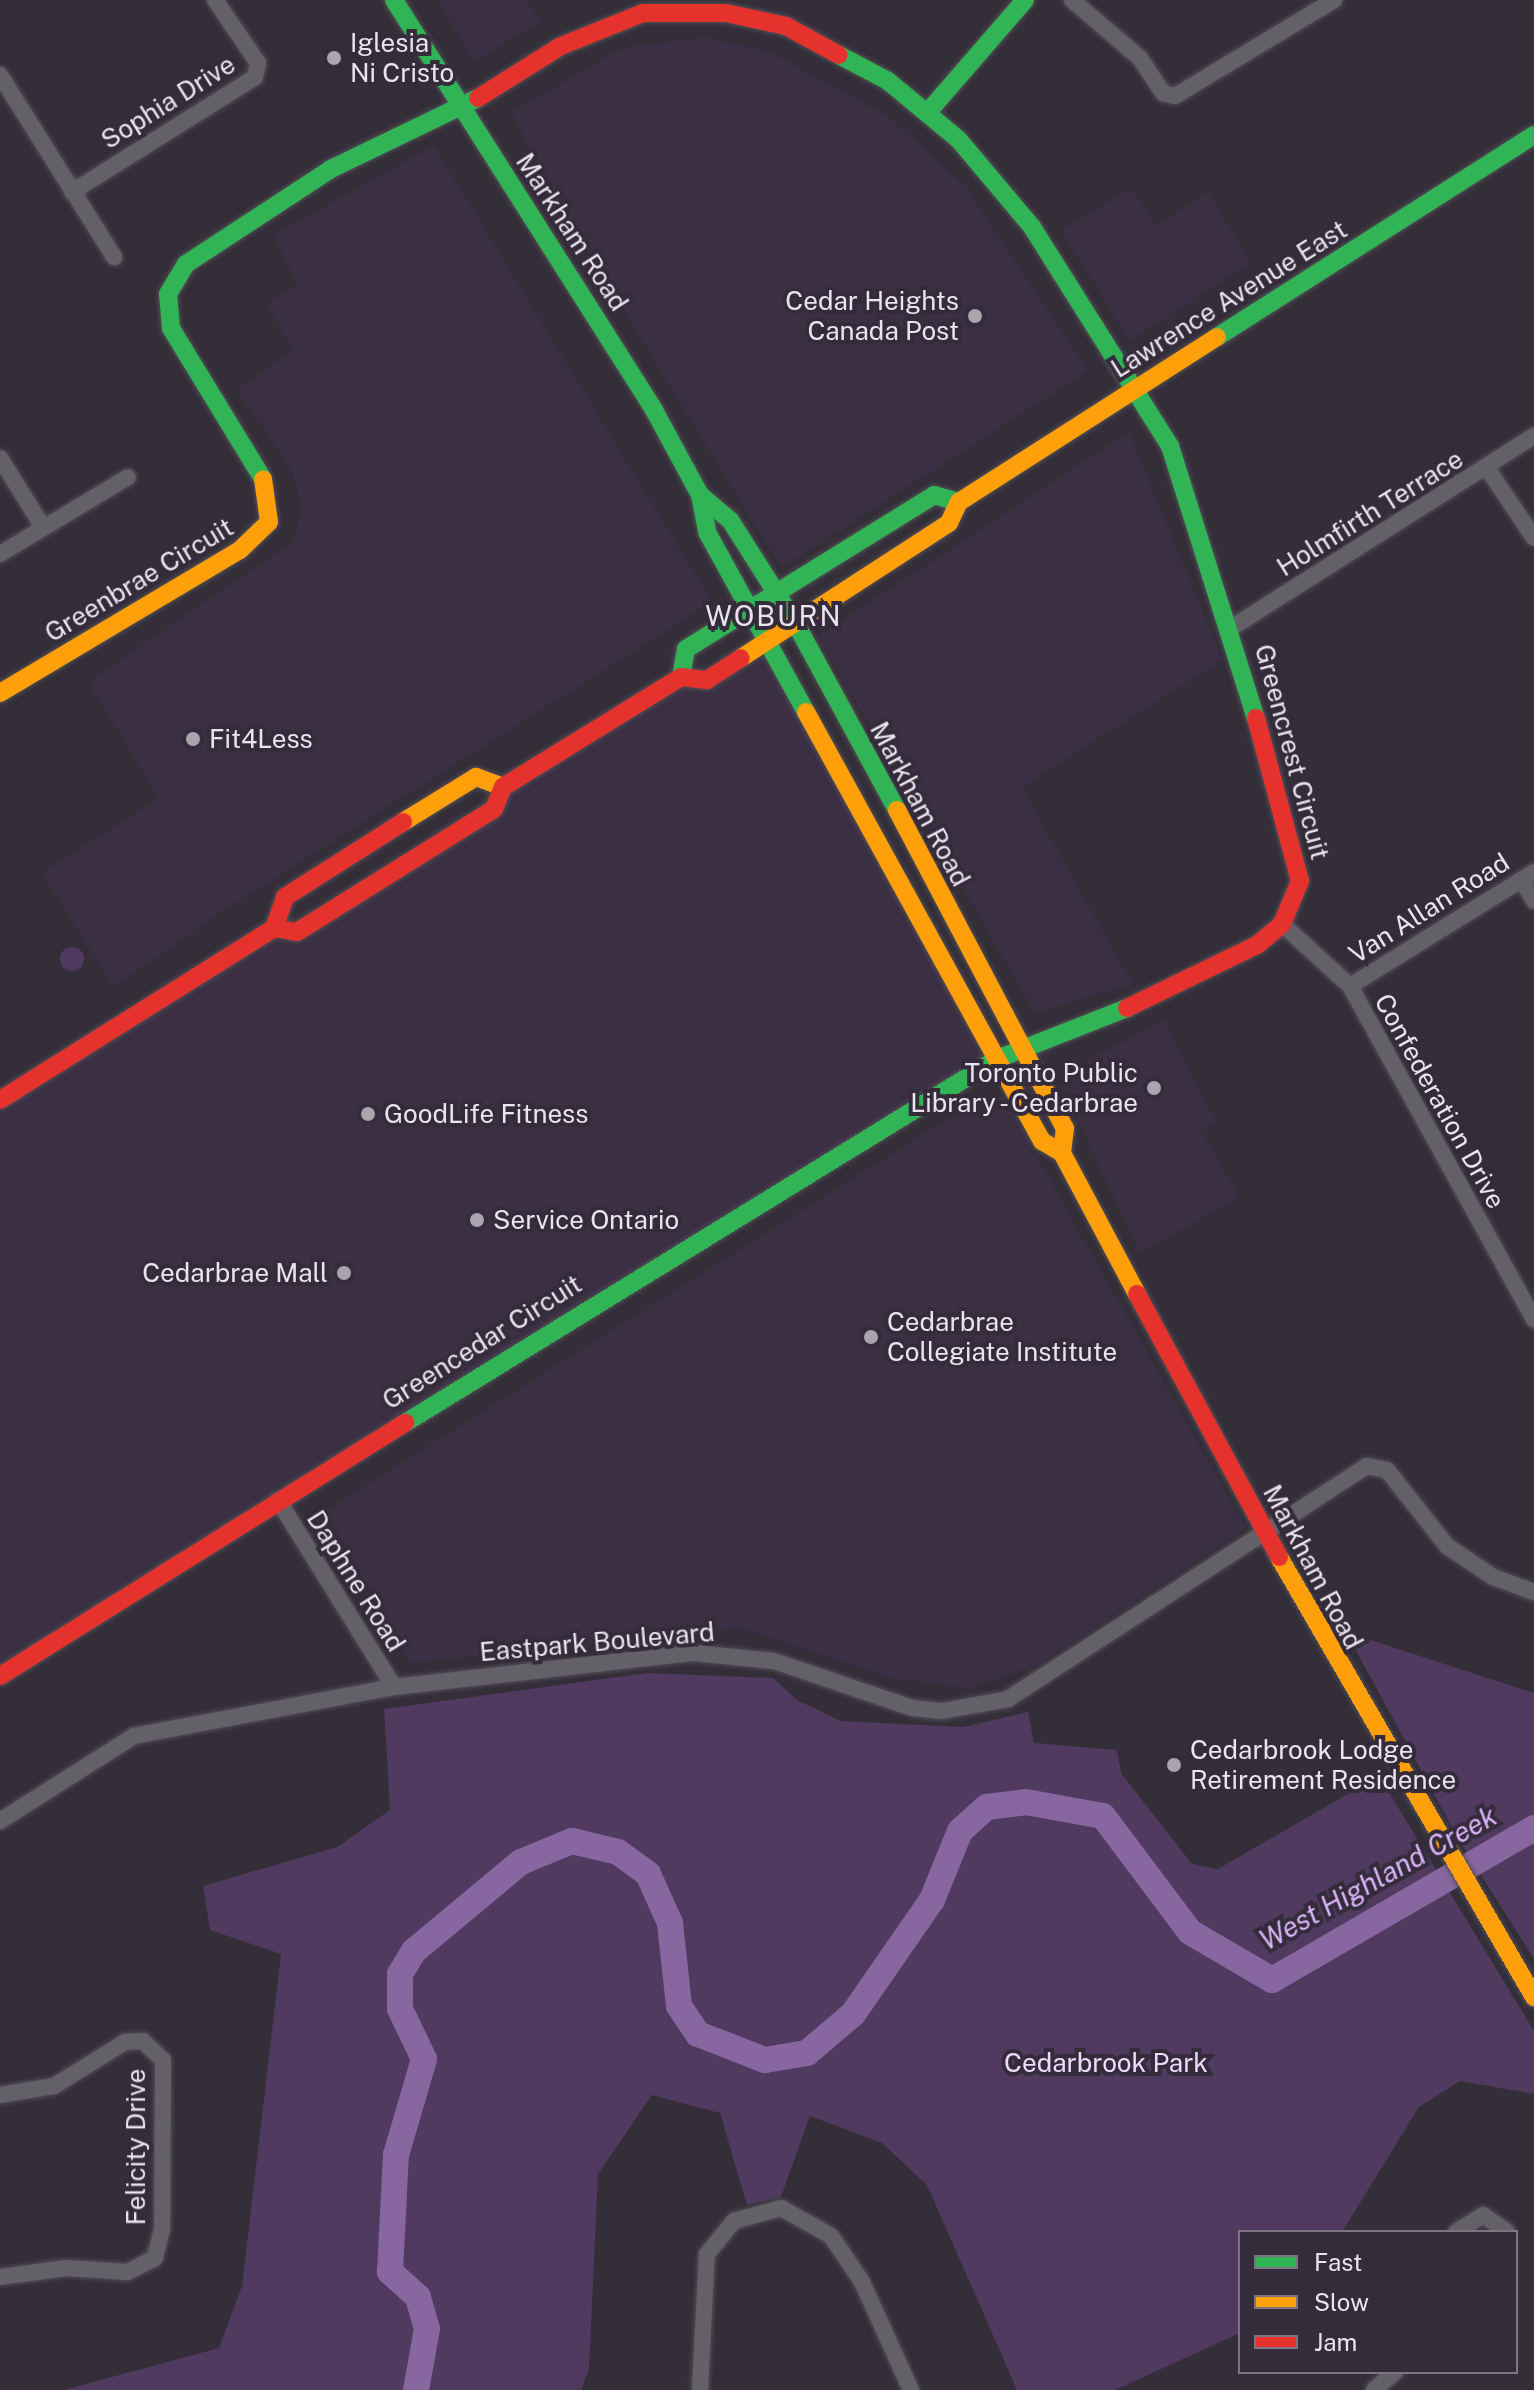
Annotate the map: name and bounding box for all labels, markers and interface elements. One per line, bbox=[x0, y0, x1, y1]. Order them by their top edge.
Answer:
place label: Iglesia Ni Cristo bbox=[350, 27, 454, 88]
street label: Sophia Drive bbox=[95, 49, 241, 155]
marker: Iglesia Ni Cristo bbox=[325, 49, 343, 67]
street label: Markham Road bbox=[509, 147, 635, 317]
street label: Lawrence Avenue East bbox=[1105, 214, 1353, 384]
place label: Cedar Heights Canada Post bbox=[785, 285, 959, 346]
marker: Cedar Heights Canada Post bbox=[966, 307, 984, 325]
street label: Holmfirth Terrace bbox=[1271, 443, 1469, 583]
street label: Greenbrae Circuit bbox=[39, 511, 239, 649]
district label: WOBURN bbox=[705, 599, 843, 633]
street label: Greencrest Circuit bbox=[1248, 641, 1336, 863]
street label: Markham Road bbox=[864, 716, 976, 892]
place label: Fit4Less bbox=[209, 723, 313, 755]
marker: Fit4Less bbox=[184, 730, 202, 748]
street label: Van Allan Road bbox=[1343, 846, 1515, 970]
street label: Confederation Drive bbox=[1368, 988, 1512, 1214]
place label: Toronto Public Library - Cedarbrae bbox=[903, 1057, 1138, 1118]
marker: Toronto Public Library - Cedarbrae bbox=[1145, 1079, 1163, 1097]
place label: GoodLife Fitness bbox=[384, 1098, 589, 1130]
marker: GoodLife Fitness bbox=[359, 1105, 377, 1123]
place label: Service Ontario bbox=[493, 1204, 679, 1236]
marker: Service Ontario bbox=[468, 1211, 486, 1229]
place label: Cedarbrae Mall bbox=[142, 1257, 328, 1289]
marker: Cedarbrae Mall bbox=[335, 1264, 353, 1282]
street label: Greencedar Circuit bbox=[377, 1268, 587, 1416]
place label: Cedarbrae Collegiate Institute bbox=[887, 1306, 1117, 1368]
marker: Cedarbrae Collegiate Institute bbox=[862, 1328, 880, 1346]
street label: Markham Road bbox=[1257, 1479, 1369, 1655]
street label: Daphne Road bbox=[300, 1505, 412, 1657]
street label: Eastpark Boulevard bbox=[478, 1616, 716, 1668]
place label: Cedarbrook Lodge Retirement Residence bbox=[1190, 1734, 1456, 1796]
marker: Cedarbrook Lodge Retirement Residence bbox=[1165, 1756, 1183, 1774]
water label: West Highland Creek bbox=[1254, 1799, 1502, 1957]
park label: Cedarbrook Park bbox=[1004, 2047, 1208, 2079]
street label: Felicity Drive bbox=[120, 2069, 152, 2225]
legend bbox=[1238, 2230, 1518, 2374]
text: Fast bbox=[1314, 2248, 1362, 2276]
text: Slow bbox=[1314, 2288, 1369, 2316]
text: Jam bbox=[1314, 2328, 1357, 2356]

